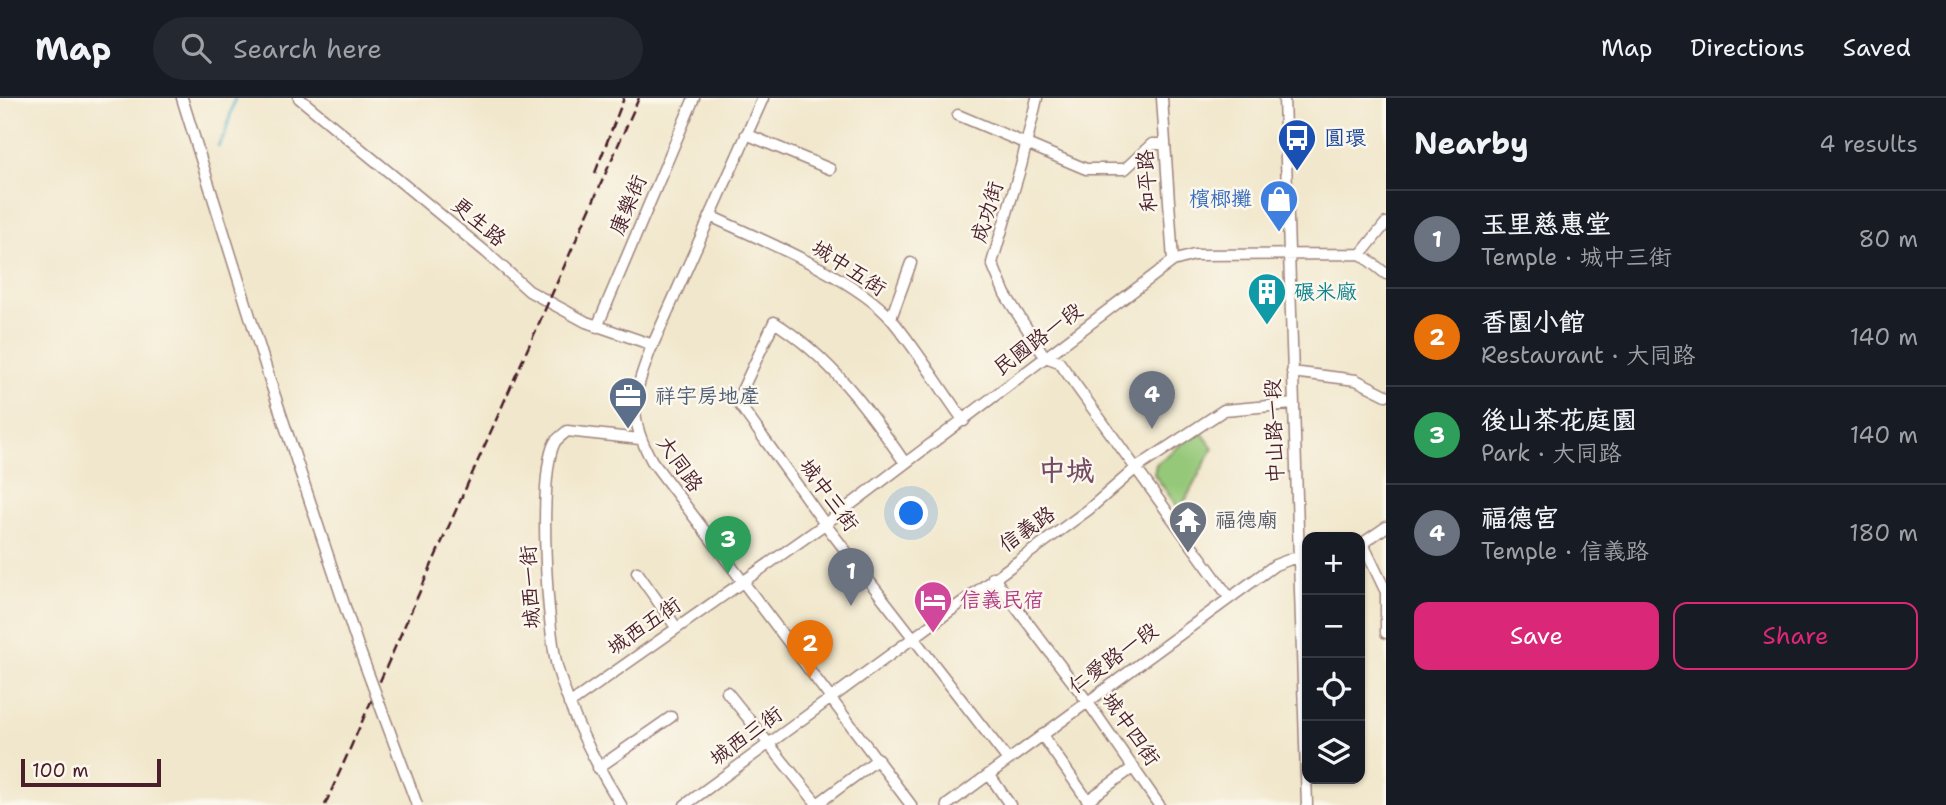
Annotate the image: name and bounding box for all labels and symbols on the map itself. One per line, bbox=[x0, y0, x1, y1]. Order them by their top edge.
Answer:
bus stop icon: 圓環 bbox=[1276, 117, 1318, 172]
place label: 圓環 bbox=[1324, 124, 1366, 152]
street label: 和平路 bbox=[1131, 149, 1163, 213]
street label: 康樂街 bbox=[603, 171, 653, 239]
street label: 成功街 bbox=[964, 178, 1010, 246]
shop icon: 檳榔攤 bbox=[1258, 178, 1300, 233]
place label: 檳榔攤 bbox=[1189, 185, 1252, 213]
street label: 更生路 bbox=[446, 191, 512, 253]
street label: 城中五街 bbox=[806, 233, 892, 303]
building icon: 碾米廠 bbox=[1246, 271, 1288, 326]
place label: 碾米廠 bbox=[1294, 278, 1357, 306]
street label: 民國路一段 bbox=[988, 296, 1088, 382]
pin: 4 bbox=[1129, 371, 1175, 429]
office icon: 祥宇房地產 bbox=[607, 375, 649, 430]
street label: 中山路一段 bbox=[1258, 378, 1290, 484]
place label: 祥宇房地產 bbox=[655, 382, 760, 410]
street label: 大同路 bbox=[650, 430, 710, 498]
district label: 中城 bbox=[1038, 451, 1094, 489]
street label: 城中三街 bbox=[793, 453, 865, 537]
your location bbox=[894, 496, 928, 530]
street label: 信義路 bbox=[993, 499, 1061, 559]
temple icon: 福德廟 bbox=[1167, 499, 1209, 554]
place label: 福德廟 bbox=[1215, 506, 1278, 534]
pin: 3 bbox=[705, 516, 751, 574]
street label: 城西一街 bbox=[514, 544, 546, 630]
pin: 1 bbox=[828, 548, 874, 606]
hotel icon: 信義民宿 bbox=[912, 579, 954, 634]
place label: 信義民宿 bbox=[960, 586, 1044, 614]
street label: 城西五街 bbox=[602, 590, 686, 662]
street label: 仁愛路一段 bbox=[1062, 616, 1164, 700]
pin: 2 bbox=[787, 620, 833, 678]
street label: 城中四街 bbox=[1095, 687, 1167, 771]
street label: 城西三街 bbox=[704, 700, 788, 772]
scale bar bbox=[21, 756, 161, 788]

